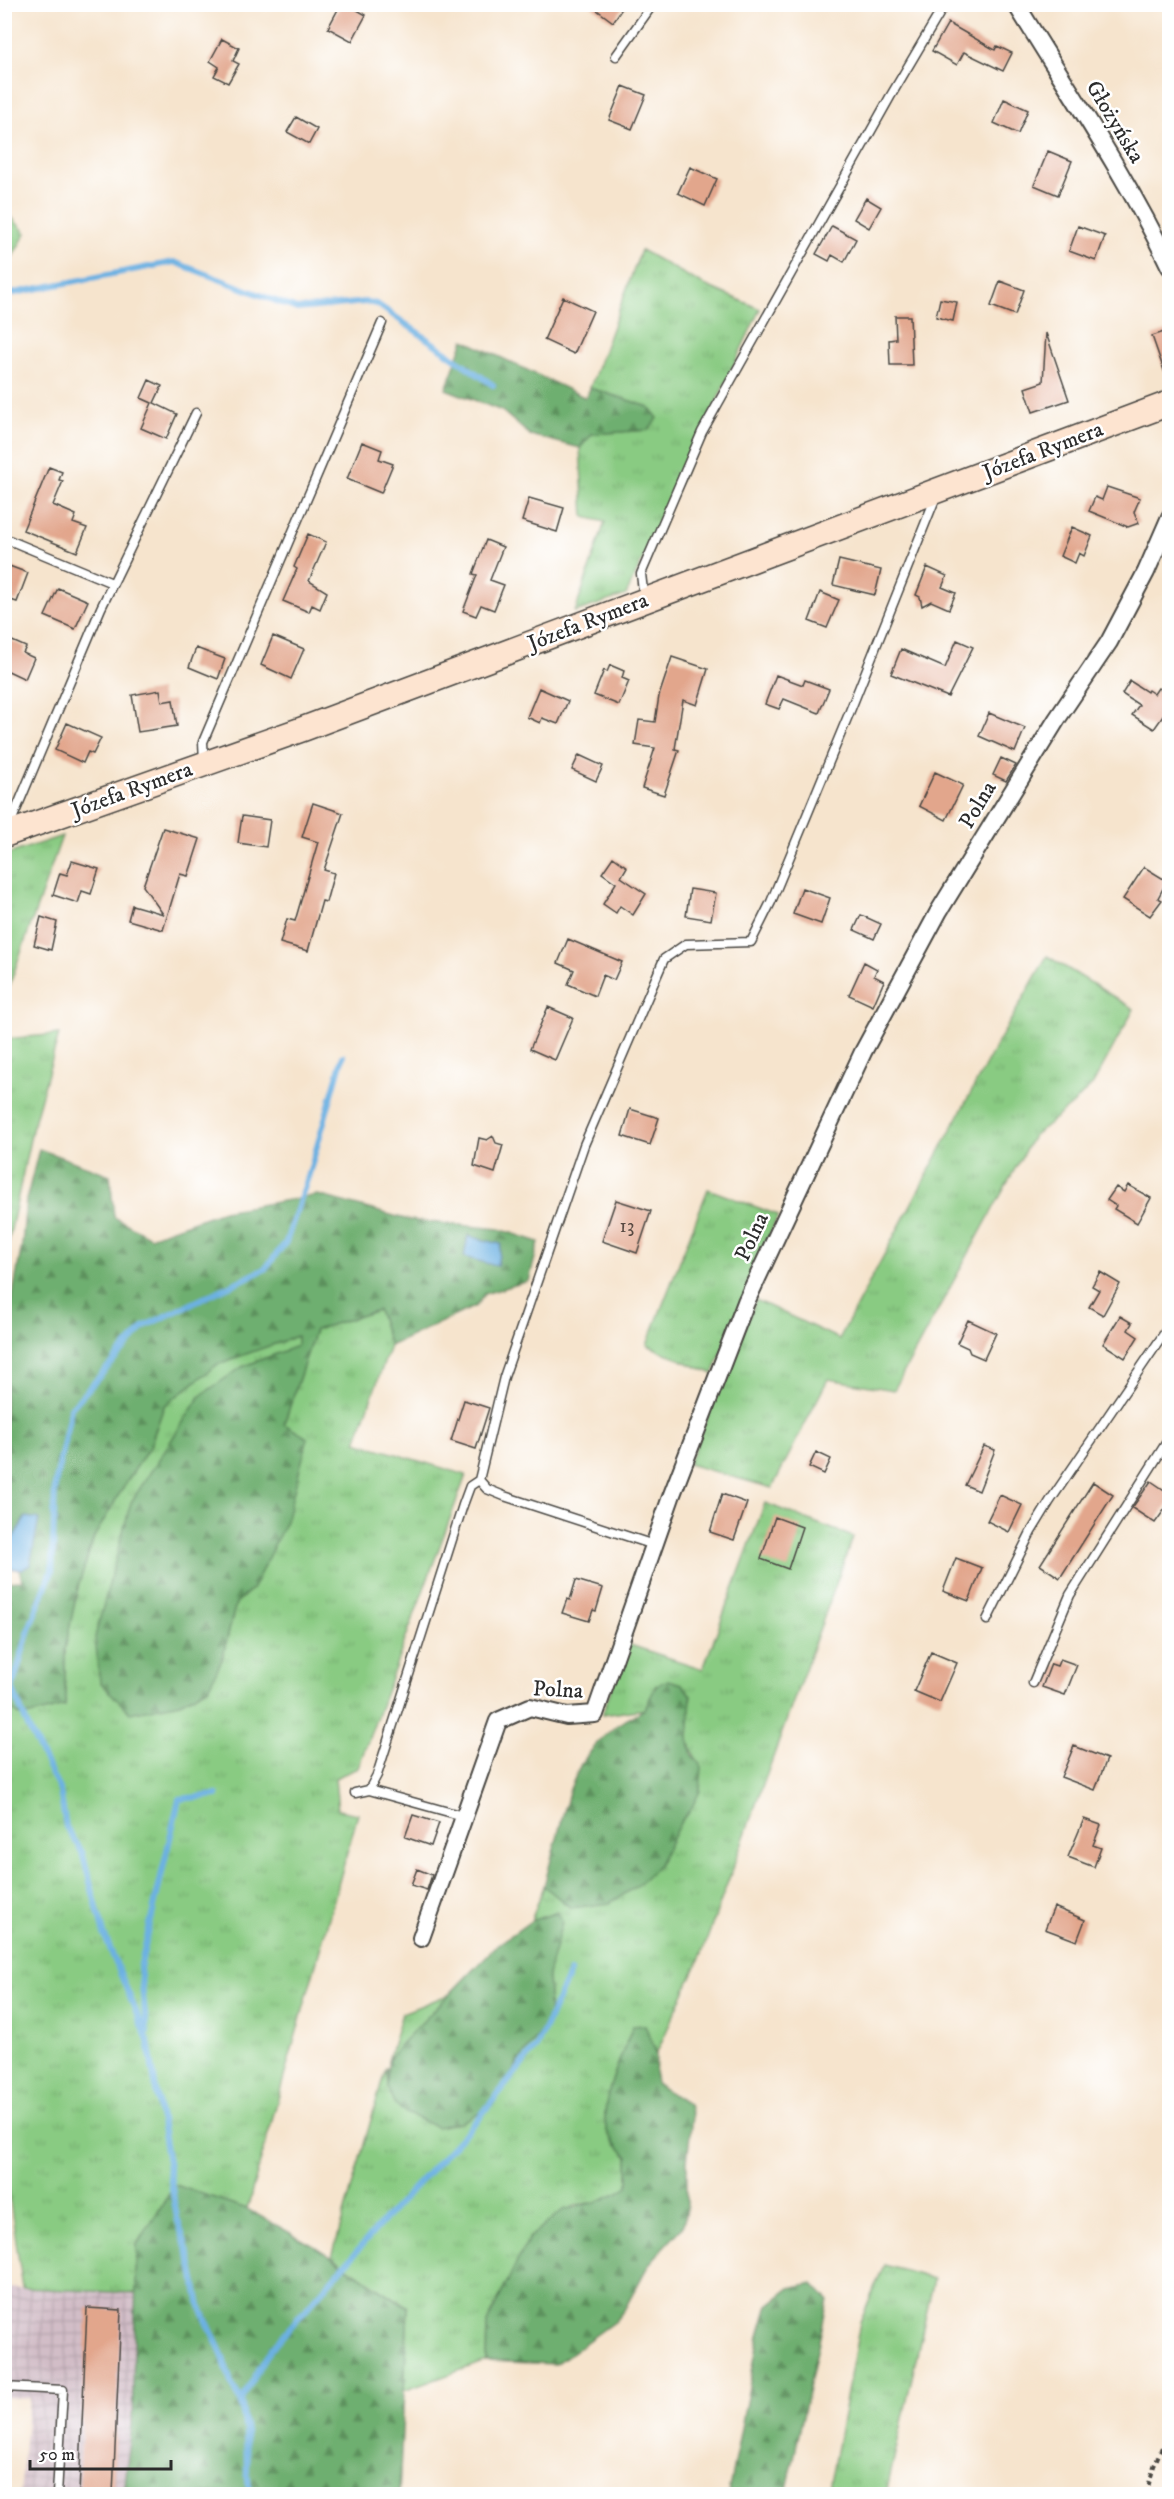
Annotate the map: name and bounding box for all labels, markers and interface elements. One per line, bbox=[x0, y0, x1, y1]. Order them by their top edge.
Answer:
street label: Głożyńska bbox=[1080, 76, 1150, 169]
street label: Józefa Rymera bbox=[977, 415, 1108, 487]
street label: Józefa Rymera bbox=[522, 586, 653, 658]
street label: Józefa Rymera bbox=[66, 755, 197, 825]
street label: Polna bbox=[953, 776, 1003, 834]
street label: Polna bbox=[729, 1208, 775, 1266]
house number: 13 bbox=[620, 1214, 634, 1239]
street label: Polna bbox=[532, 1675, 585, 1705]
scale bar bbox=[30, 2433, 171, 2471]
text: 50 m bbox=[39, 2444, 75, 2466]

